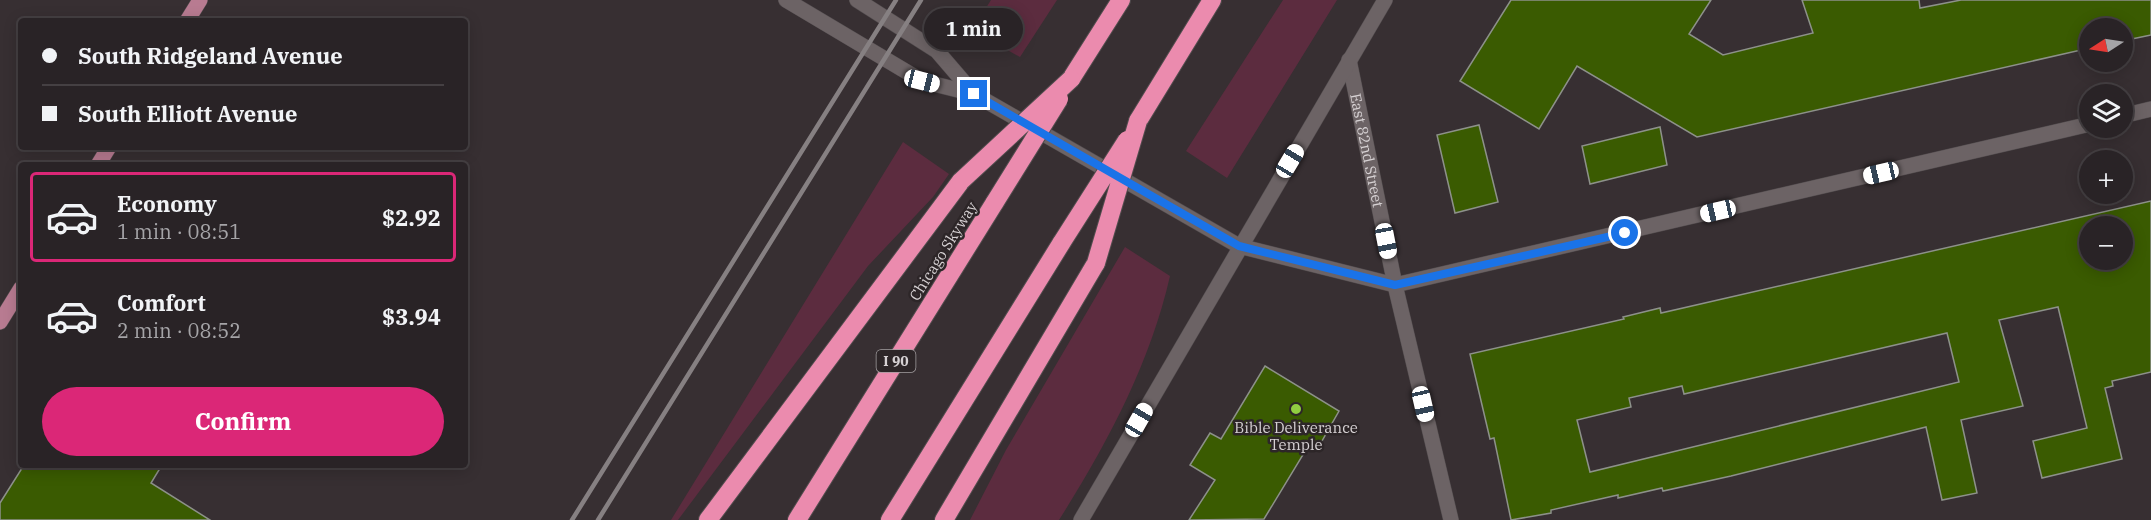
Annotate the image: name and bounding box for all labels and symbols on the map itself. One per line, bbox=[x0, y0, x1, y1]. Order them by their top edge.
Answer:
callout: 1 min bbox=[924, 7, 1024, 49]
north arrow bbox=[2079, 18, 2133, 72]
car bbox=[902, 68, 942, 94]
route end bbox=[960, 80, 987, 107]
street label: East 82nd Street bbox=[1346, 91, 1388, 209]
car bbox=[1273, 141, 1307, 181]
car bbox=[1861, 160, 1901, 186]
street label: Chicago Skyway bbox=[905, 198, 981, 304]
car bbox=[1698, 198, 1738, 224]
route start bbox=[1611, 219, 1638, 246]
car bbox=[1374, 222, 1398, 260]
road number: I 90 bbox=[876, 350, 916, 372]
car bbox=[1410, 384, 1436, 424]
car bbox=[1122, 400, 1156, 440]
marker: Bible Deliverance Temple bbox=[1289, 402, 1303, 416]
place label: Bible Deliverance Temple bbox=[1234, 418, 1358, 454]

